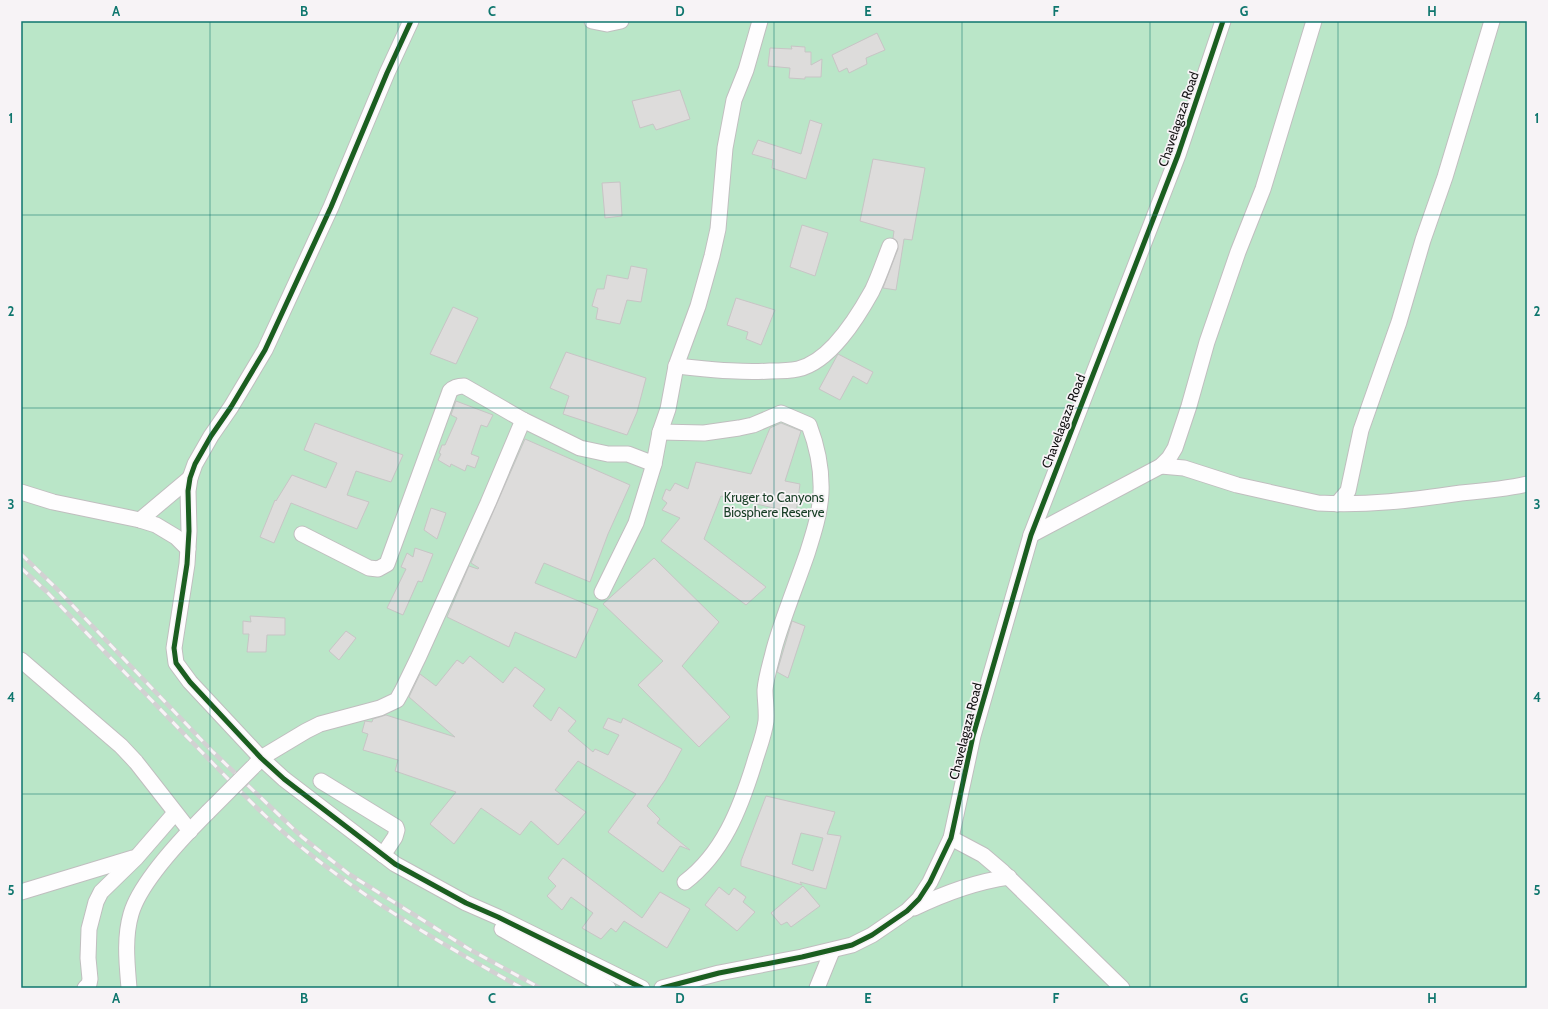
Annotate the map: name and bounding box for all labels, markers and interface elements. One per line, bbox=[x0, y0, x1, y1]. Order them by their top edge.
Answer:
text: A bbox=[112, 3, 121, 19]
text: B bbox=[300, 3, 308, 19]
text: C bbox=[488, 3, 496, 19]
text: D bbox=[675, 3, 685, 19]
text: E bbox=[864, 3, 872, 19]
text: F bbox=[1053, 3, 1060, 19]
text: G bbox=[1240, 3, 1249, 19]
text: H bbox=[1427, 3, 1437, 19]
street label: Chavelagaza Road bbox=[1154, 69, 1202, 169]
text: 1 bbox=[9, 110, 13, 126]
text: 1 bbox=[1535, 110, 1539, 126]
text: 2 bbox=[8, 303, 15, 319]
text: 2 bbox=[1534, 303, 1541, 319]
street label: Chavelagaza Road bbox=[1038, 372, 1088, 470]
park label: Kruger to Canyons Biosphere Reserve bbox=[724, 489, 825, 520]
text: 3 bbox=[7, 496, 15, 512]
text: 3 bbox=[1533, 496, 1541, 512]
street label: Chavelagaza Road bbox=[945, 681, 985, 781]
text: 4 bbox=[7, 689, 15, 705]
text: 4 bbox=[1533, 689, 1541, 705]
text: 5 bbox=[8, 882, 15, 898]
text: 5 bbox=[1534, 882, 1541, 898]
text: A bbox=[112, 990, 121, 1006]
text: B bbox=[300, 990, 308, 1006]
text: C bbox=[488, 990, 496, 1006]
text: D bbox=[675, 990, 685, 1006]
text: E bbox=[864, 990, 872, 1006]
text: F bbox=[1053, 990, 1060, 1006]
text: G bbox=[1240, 990, 1249, 1006]
text: H bbox=[1427, 990, 1437, 1006]

